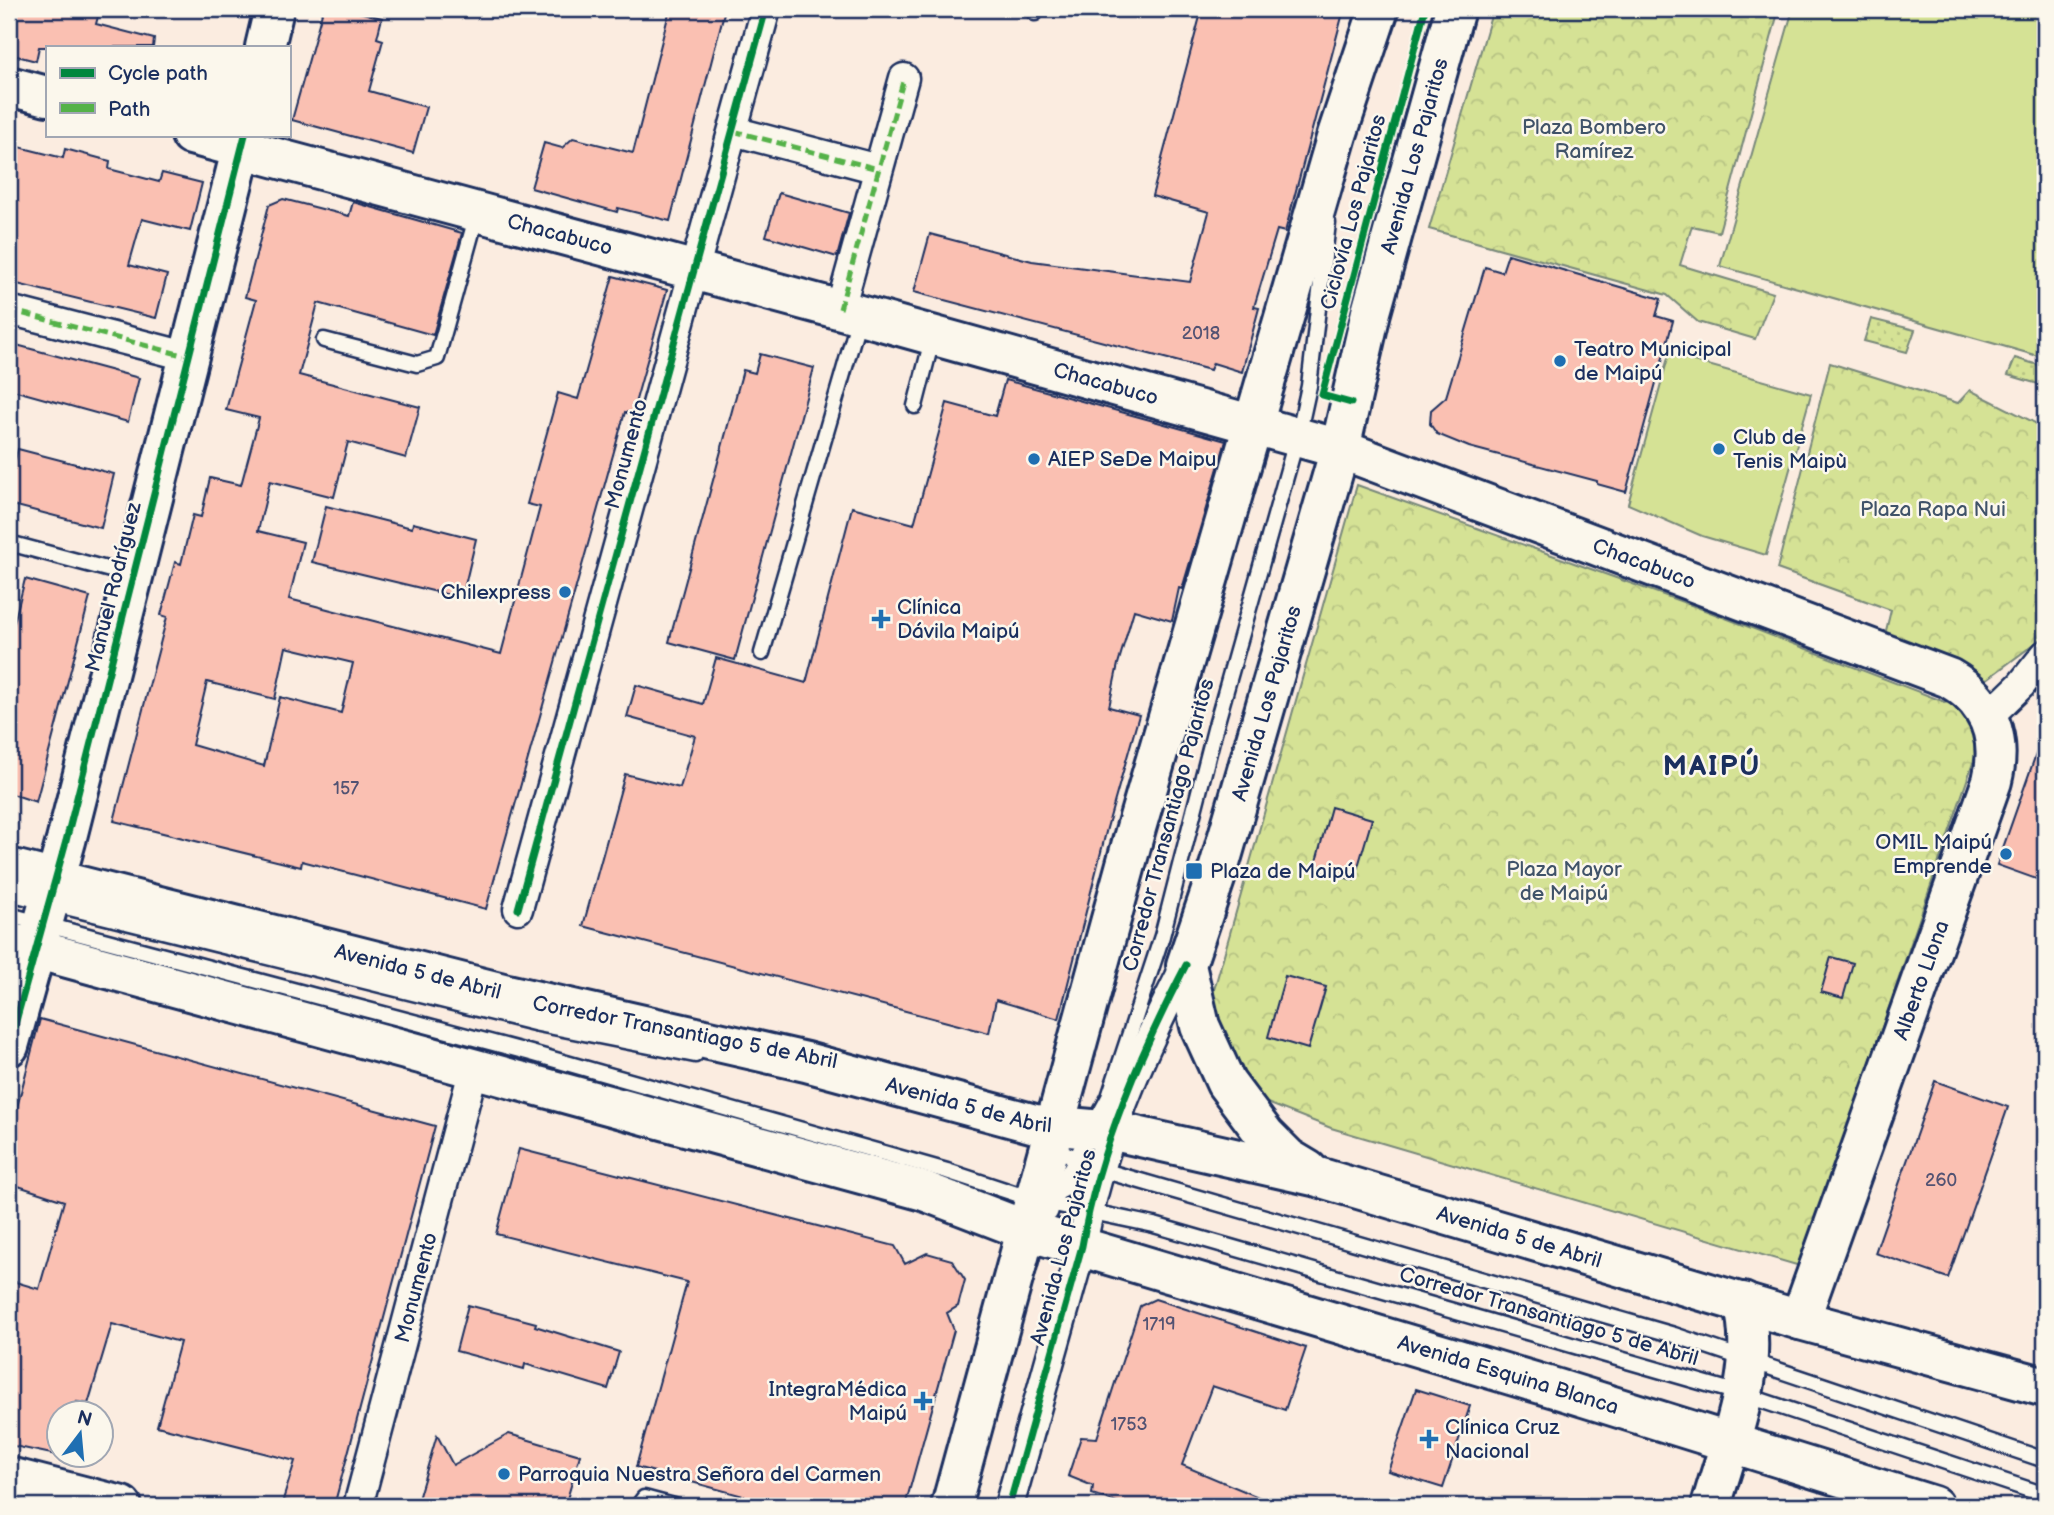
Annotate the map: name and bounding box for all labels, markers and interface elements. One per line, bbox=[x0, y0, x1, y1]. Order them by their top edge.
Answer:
legend bbox=[46, 46, 290, 136]
street label: Avenida Los Pajaritos bbox=[1376, 55, 1454, 257]
text: Cycle path bbox=[108, 61, 208, 86]
text: Path bbox=[108, 97, 150, 122]
street label: Ciclovía Los Pajaritos bbox=[1315, 112, 1392, 313]
park label: Plaza Bombero Ramírez bbox=[1522, 115, 1666, 164]
street label: Chacabuco bbox=[504, 209, 615, 261]
house number: 2018 bbox=[1182, 323, 1220, 344]
place label: Teatro Municipal de Maipú bbox=[1574, 337, 1731, 386]
marker: Teatro Municipal de Maipú bbox=[1552, 353, 1568, 369]
street label: Chacabuco bbox=[1050, 358, 1161, 411]
street label: Monumento bbox=[600, 396, 653, 512]
place label: Club de Tenis Maipù bbox=[1733, 425, 1847, 474]
marker: Club de Tenis Maipù bbox=[1711, 441, 1727, 457]
place label: AIEP SeDe Maipu bbox=[1048, 447, 1217, 472]
marker: AIEP SeDe Maipu bbox=[1026, 451, 1042, 467]
park label: Plaza Rapa Nui bbox=[1860, 497, 2006, 522]
street label: Manuel Rodríguez bbox=[80, 499, 147, 675]
street label: Chacabuco bbox=[1589, 533, 1699, 595]
place label: Chilexpress bbox=[440, 580, 551, 605]
marker: Chilexpress bbox=[557, 584, 573, 600]
place label: Clínica Dávila Maipú bbox=[897, 595, 1019, 644]
street label: Avenida Los Pajaritos bbox=[1227, 603, 1307, 804]
marker: Clínica Dávila Maipú bbox=[871, 609, 891, 629]
street label: Corredor Transantiago Pajaritos bbox=[1117, 676, 1220, 974]
district label: MAIPÚ bbox=[1663, 747, 1761, 783]
house number: 157 bbox=[333, 778, 359, 799]
place label: OMIL Maipú Emprende bbox=[1875, 830, 1992, 879]
marker: OMIL Maipú Emprende bbox=[1998, 846, 2014, 862]
park label: Plaza Mayor de Maipú bbox=[1506, 857, 1622, 906]
place label: Plaza de Maipú bbox=[1210, 859, 1356, 884]
marker: Plaza de Maipú bbox=[1184, 861, 1204, 881]
street label: Alberto Llona bbox=[1888, 917, 1955, 1043]
street label: Avenida 5 de Abril bbox=[332, 939, 504, 1005]
street label: Corredor Transantiago 5 de Abril bbox=[530, 991, 839, 1074]
street label: Avenida 5 de Abril bbox=[883, 1072, 1053, 1138]
street label: Avenida Los Pajaritos bbox=[1025, 1146, 1102, 1348]
house number: 260 bbox=[1925, 1170, 1957, 1191]
street label: Avenida 5 de Abril bbox=[1434, 1201, 1605, 1273]
street label: Monumento bbox=[390, 1230, 443, 1345]
street label: Corredor Transantiago 5 de Abril bbox=[1396, 1262, 1701, 1371]
house number: 1719 bbox=[1142, 1314, 1176, 1335]
street label: Avenida Esquina Blanca bbox=[1395, 1330, 1622, 1420]
place label: IntegraMédica Maipú bbox=[768, 1377, 907, 1426]
marker: IntegraMédica Maipú bbox=[913, 1391, 933, 1411]
north arrow bbox=[46, 1400, 116, 1470]
text: N bbox=[74, 1406, 94, 1432]
house number: 1753 bbox=[1110, 1414, 1148, 1435]
place label: Clínica Cruz Nacional bbox=[1445, 1415, 1560, 1464]
marker: Clínica Cruz Nacional bbox=[1419, 1429, 1439, 1449]
place label: Parroquia Nuestra Señora del Carmen bbox=[518, 1462, 881, 1487]
marker: Parroquia Nuestra Señora del Carmen bbox=[496, 1466, 512, 1482]

